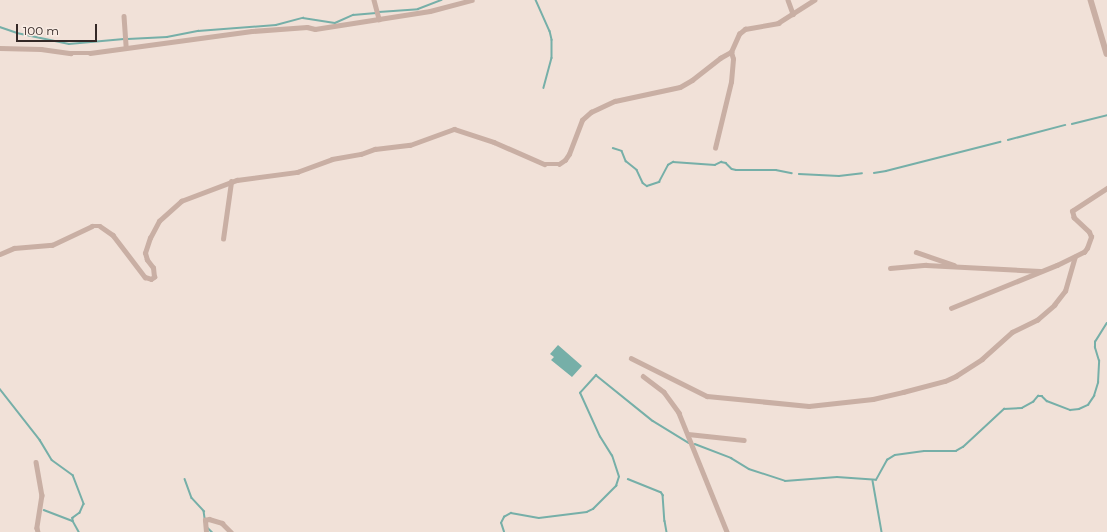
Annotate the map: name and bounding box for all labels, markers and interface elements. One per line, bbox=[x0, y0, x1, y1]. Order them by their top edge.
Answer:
scale bar bbox=[18, 16, 99, 42]
text: 100 m bbox=[23, 23, 59, 38]

